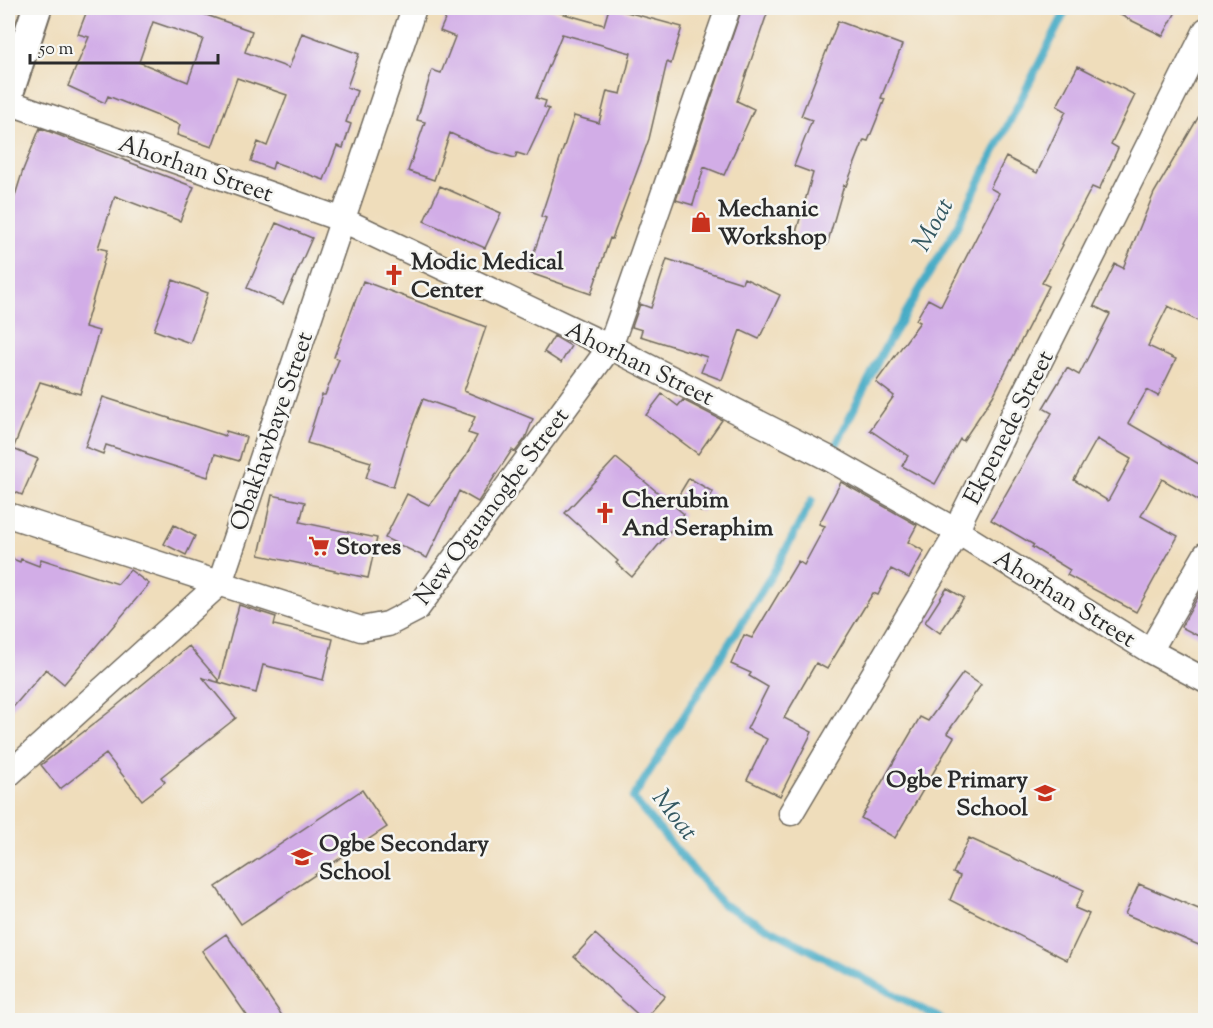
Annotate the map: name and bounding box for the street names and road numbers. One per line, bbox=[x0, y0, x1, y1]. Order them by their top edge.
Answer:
street label: Ahorhan Street bbox=[113, 127, 277, 212]
street label: Ahorhan Street bbox=[559, 314, 719, 416]
street label: Obakhavbaye Street bbox=[223, 328, 323, 536]
street label: Ekpenede Street bbox=[956, 345, 1063, 511]
street label: New Oguanogbe Street bbox=[407, 401, 578, 613]
street label: Ahorhan Street bbox=[986, 542, 1142, 657]

